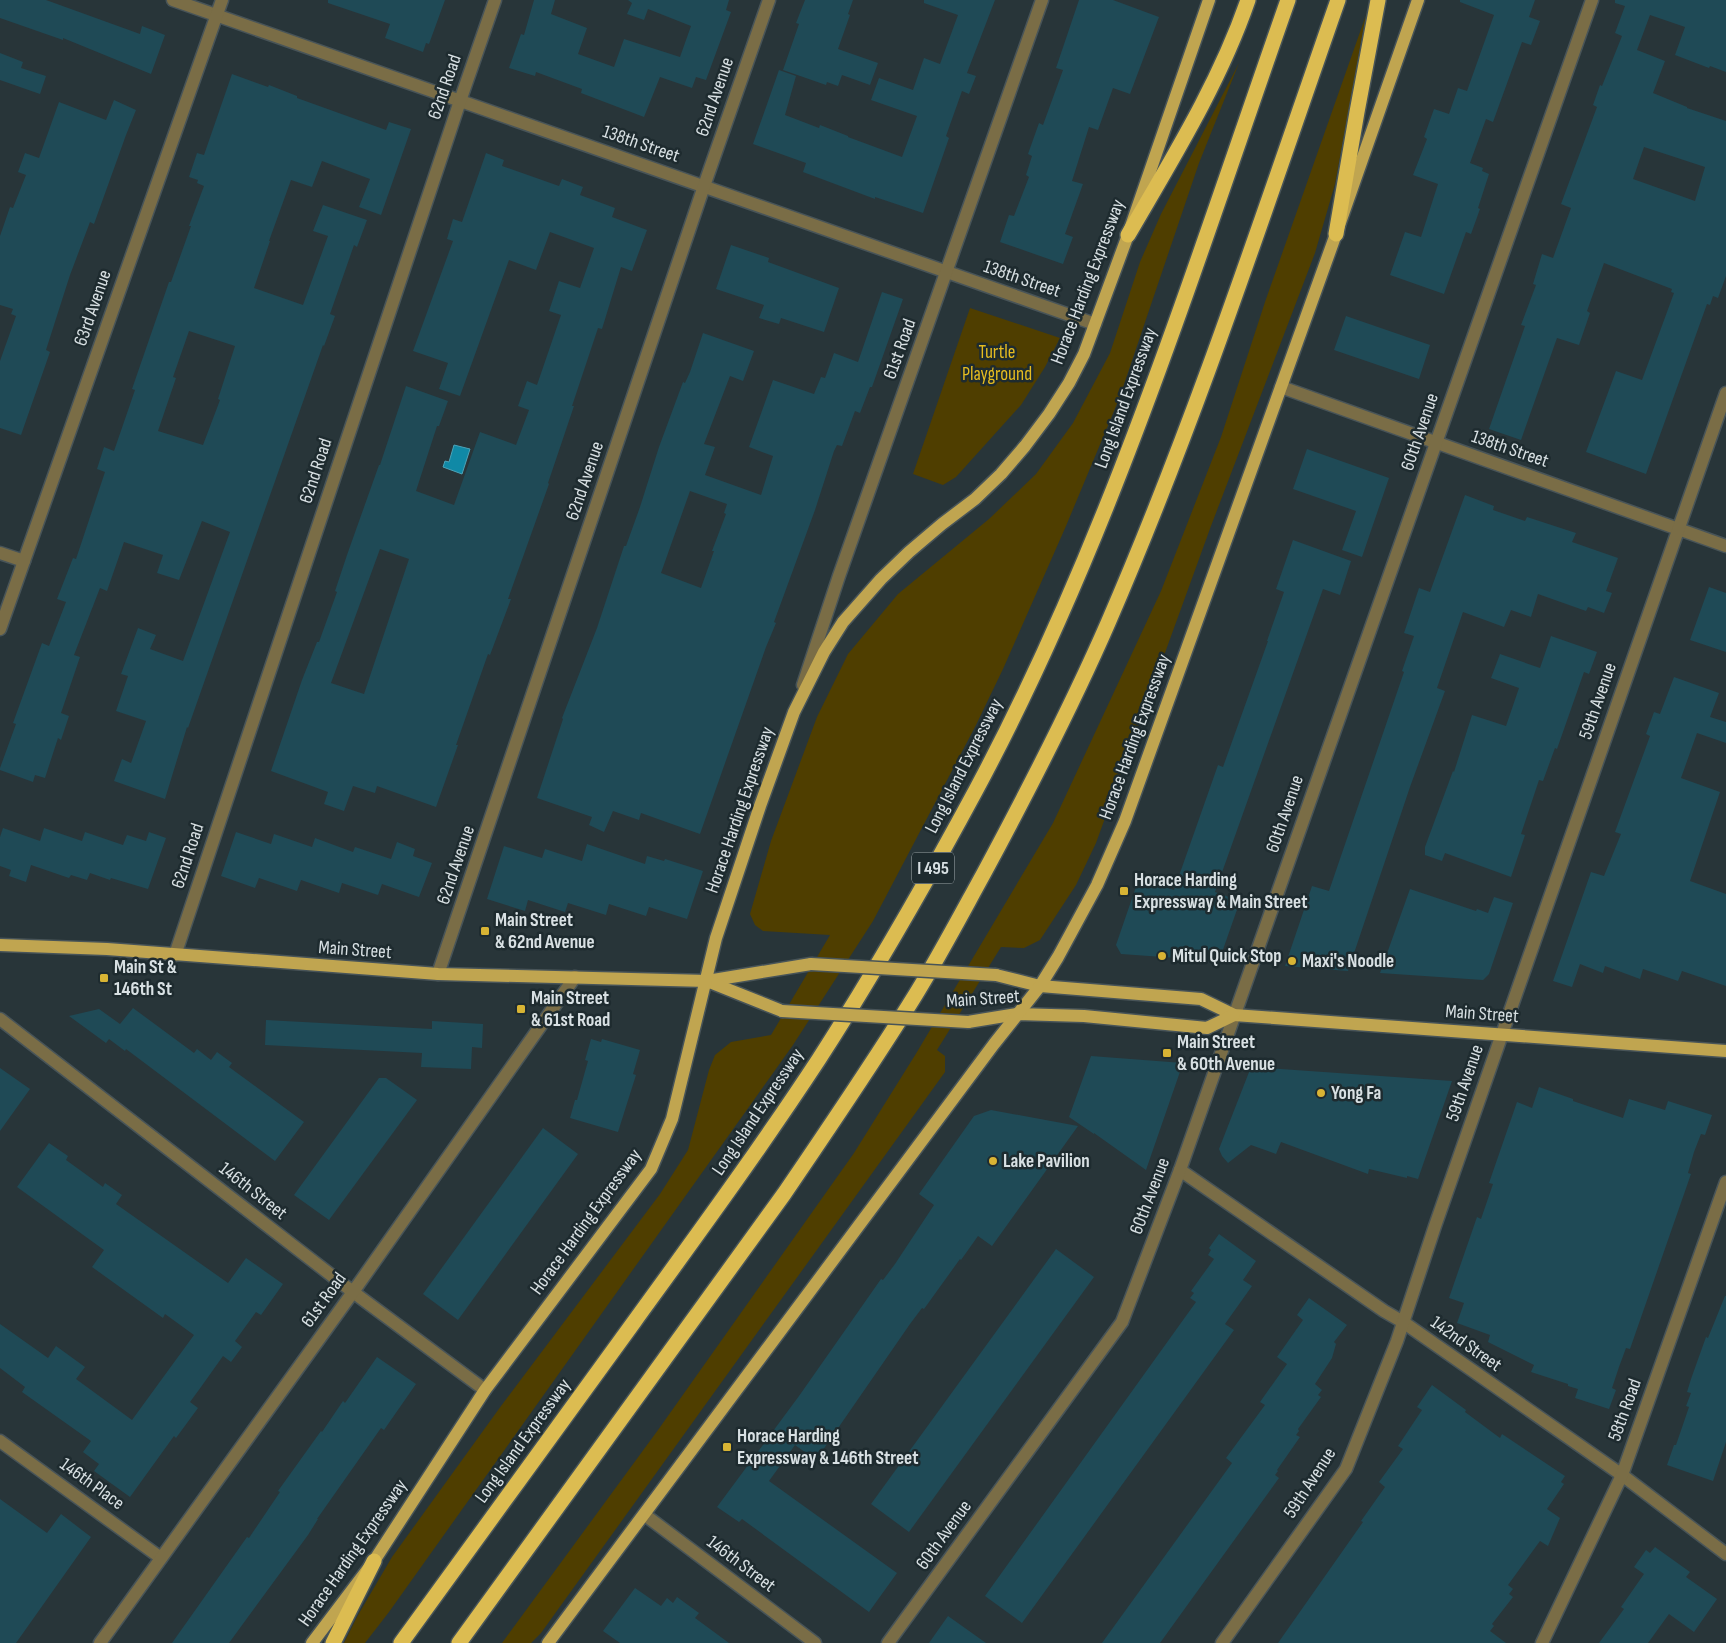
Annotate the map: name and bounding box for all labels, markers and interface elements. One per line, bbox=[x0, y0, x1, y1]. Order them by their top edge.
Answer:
street label: 62nd Road bbox=[423, 52, 467, 122]
street label: 62nd Avenue bbox=[691, 55, 739, 139]
street label: 138th Street bbox=[599, 120, 683, 168]
street label: Horace Harding Expressway bbox=[1046, 196, 1130, 368]
street label: 138th Street bbox=[980, 255, 1064, 303]
street label: 63rd Avenue bbox=[69, 267, 117, 349]
street label: 61st Road bbox=[879, 316, 921, 382]
street label: Long Island Expressway bbox=[1090, 324, 1162, 471]
park label: Turtle Playground bbox=[962, 341, 1032, 386]
street label: 60th Avenue bbox=[1396, 390, 1444, 474]
street label: 138th Street bbox=[1468, 425, 1552, 473]
street label: 62nd Road bbox=[295, 436, 337, 506]
street label: 62nd Avenue bbox=[561, 439, 609, 523]
street label: Horace Harding Expressway bbox=[1094, 650, 1176, 823]
street label: 59th Avenue bbox=[1574, 660, 1622, 742]
street label: Long Island Expressway bbox=[920, 694, 1008, 837]
street label: Horace Harding Expressway bbox=[701, 723, 779, 896]
street label: 60th Avenue bbox=[1261, 772, 1309, 856]
street label: 62nd Road bbox=[167, 821, 209, 891]
street label: 62nd Avenue bbox=[432, 823, 480, 907]
road number: I 495 bbox=[912, 852, 954, 884]
place label: Horace Harding Expressway & Main Street bbox=[1134, 869, 1307, 914]
marker: Horace Harding Expressway & Main Street bbox=[1118, 885, 1130, 897]
place label: Main Street & 62nd Avenue bbox=[495, 909, 595, 954]
marker: Main Street & 62nd Avenue bbox=[479, 925, 491, 937]
street label: Main Street bbox=[318, 936, 393, 964]
place label: Mitul Quick Stop bbox=[1172, 945, 1282, 968]
marker: Mitul Quick Stop bbox=[1156, 950, 1168, 962]
place label: Maxi's Noodle bbox=[1302, 950, 1394, 973]
marker: Maxi's Noodle bbox=[1286, 955, 1298, 967]
place label: Main St & 146th St bbox=[114, 956, 177, 1001]
marker: Main St & 146th St bbox=[98, 972, 110, 984]
street label: Main Street bbox=[946, 985, 1021, 1013]
place label: Main Street & 61st Road bbox=[531, 987, 610, 1032]
street label: Main Street bbox=[1445, 1000, 1520, 1028]
marker: Main Street & 61st Road bbox=[515, 1003, 527, 1015]
place label: Main Street & 60th Avenue bbox=[1177, 1031, 1275, 1076]
street label: 59th Avenue bbox=[1441, 1042, 1489, 1124]
street label: Long Island Expressway bbox=[707, 1044, 809, 1180]
marker: Main Street & 60th Avenue bbox=[1161, 1047, 1173, 1059]
place label: Yong Fa bbox=[1331, 1082, 1381, 1105]
marker: Yong Fa bbox=[1315, 1087, 1327, 1099]
street label: Horace Harding Expressway bbox=[525, 1144, 647, 1299]
place label: Lake Pavilion bbox=[1003, 1150, 1090, 1173]
street label: 60th Avenue bbox=[1125, 1154, 1175, 1238]
marker: Lake Pavilion bbox=[987, 1155, 999, 1167]
street label: 146th Street bbox=[214, 1157, 292, 1225]
street label: 61st Road bbox=[296, 1268, 352, 1332]
street label: 142nd Street bbox=[1426, 1311, 1506, 1377]
street label: Long Island Expressway bbox=[470, 1374, 576, 1508]
street label: 58th Road bbox=[1603, 1376, 1647, 1444]
place label: Horace Harding Expressway & 146th Street bbox=[737, 1425, 918, 1470]
marker: Horace Harding Expressway & 146th Street bbox=[721, 1441, 733, 1453]
street label: 59th Avenue bbox=[1279, 1443, 1341, 1523]
street label: 146th Place bbox=[55, 1453, 129, 1515]
street label: Horace Harding Expressway bbox=[294, 1474, 413, 1631]
street label: 60th Avenue bbox=[911, 1496, 977, 1574]
street label: 146th Street bbox=[702, 1531, 780, 1597]

